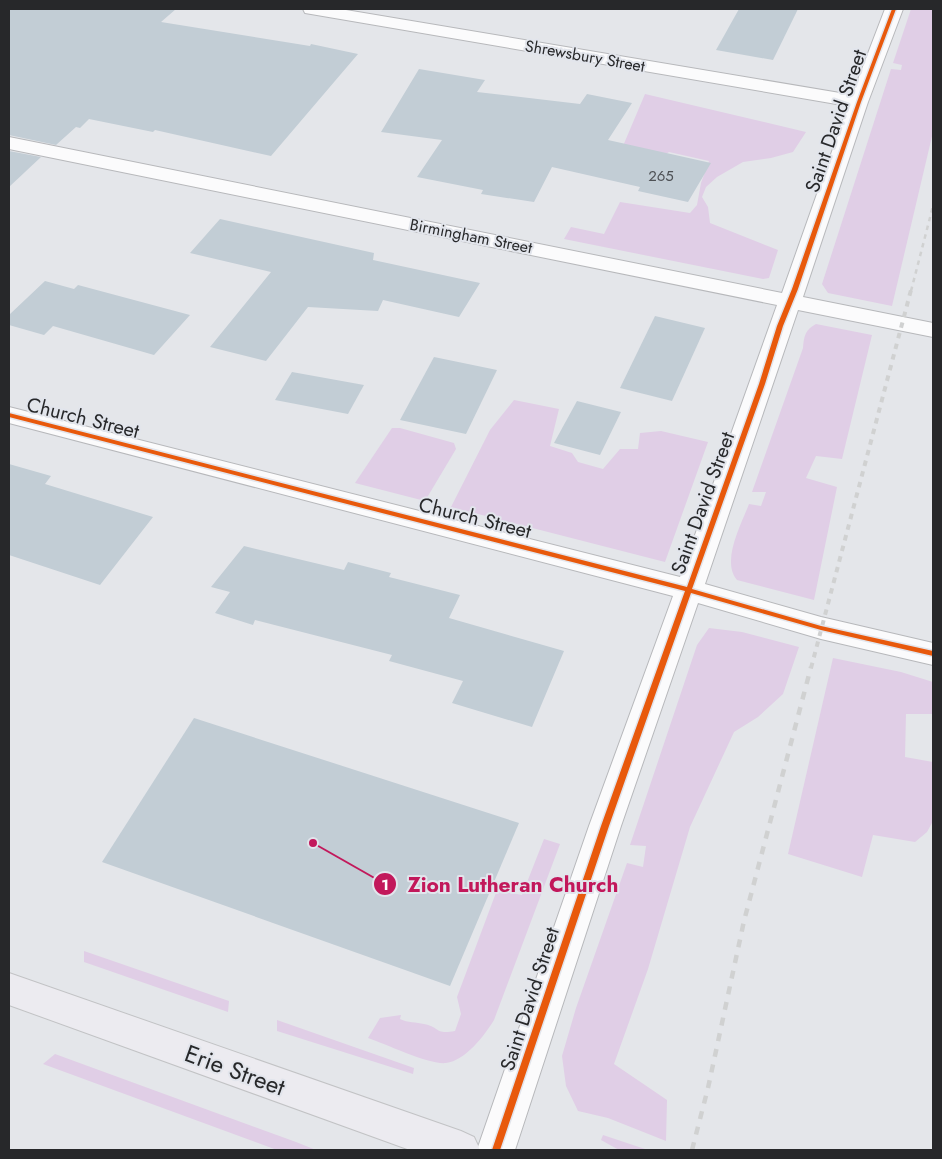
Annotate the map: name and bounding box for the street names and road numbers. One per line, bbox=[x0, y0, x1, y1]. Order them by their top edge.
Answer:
street label: Shrewsbury Street bbox=[523, 34, 647, 78]
street label: Saint David Street bbox=[798, 46, 874, 196]
street label: Birmingham Street bbox=[408, 213, 534, 259]
street label: Church Street bbox=[24, 390, 143, 446]
street label: Saint David Street bbox=[664, 428, 742, 578]
street label: Church Street bbox=[416, 490, 535, 546]
street label: Saint David Street bbox=[493, 923, 567, 1074]
street label: Erie Street bbox=[180, 1036, 290, 1104]

